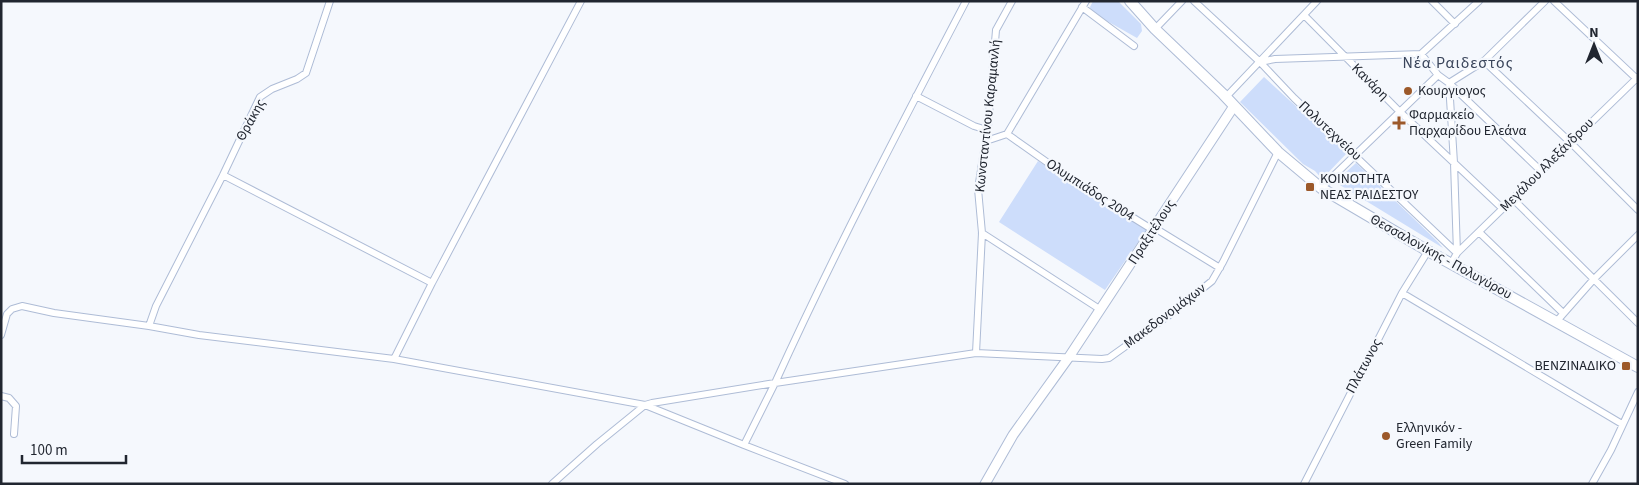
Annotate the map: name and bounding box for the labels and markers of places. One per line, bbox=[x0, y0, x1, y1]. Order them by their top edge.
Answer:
place label: Κουργιογος bbox=[1418, 81, 1486, 101]
marker: Κουργιογος bbox=[1402, 85, 1414, 97]
place label: Φαρμακείο Παρχαρίδου Ελεάνα bbox=[1409, 105, 1527, 141]
marker: Φαρμακείο Παρχαρίδου Ελεάνα bbox=[1393, 117, 1405, 129]
place label: ΚΟΙΝΟΤΗΤΑ ΝΕΑΣ ΡΑΙΔΕΣΤΟΥ bbox=[1320, 169, 1419, 205]
marker: ΚΟΙΝΟΤΗΤΑ ΝΕΑΣ ΡΑΙΔΕΣΤΟΥ bbox=[1304, 181, 1316, 193]
place label: ΒΕΝΖΙΝΑΔΙΚΟ bbox=[1534, 356, 1616, 376]
marker: ΒΕΝΖΙΝΑΔΙΚΟ bbox=[1620, 360, 1632, 372]
place label: Ελληνικόν - Green Family bbox=[1396, 418, 1473, 454]
marker: Ελληνικόν - Green Family bbox=[1380, 430, 1392, 442]

